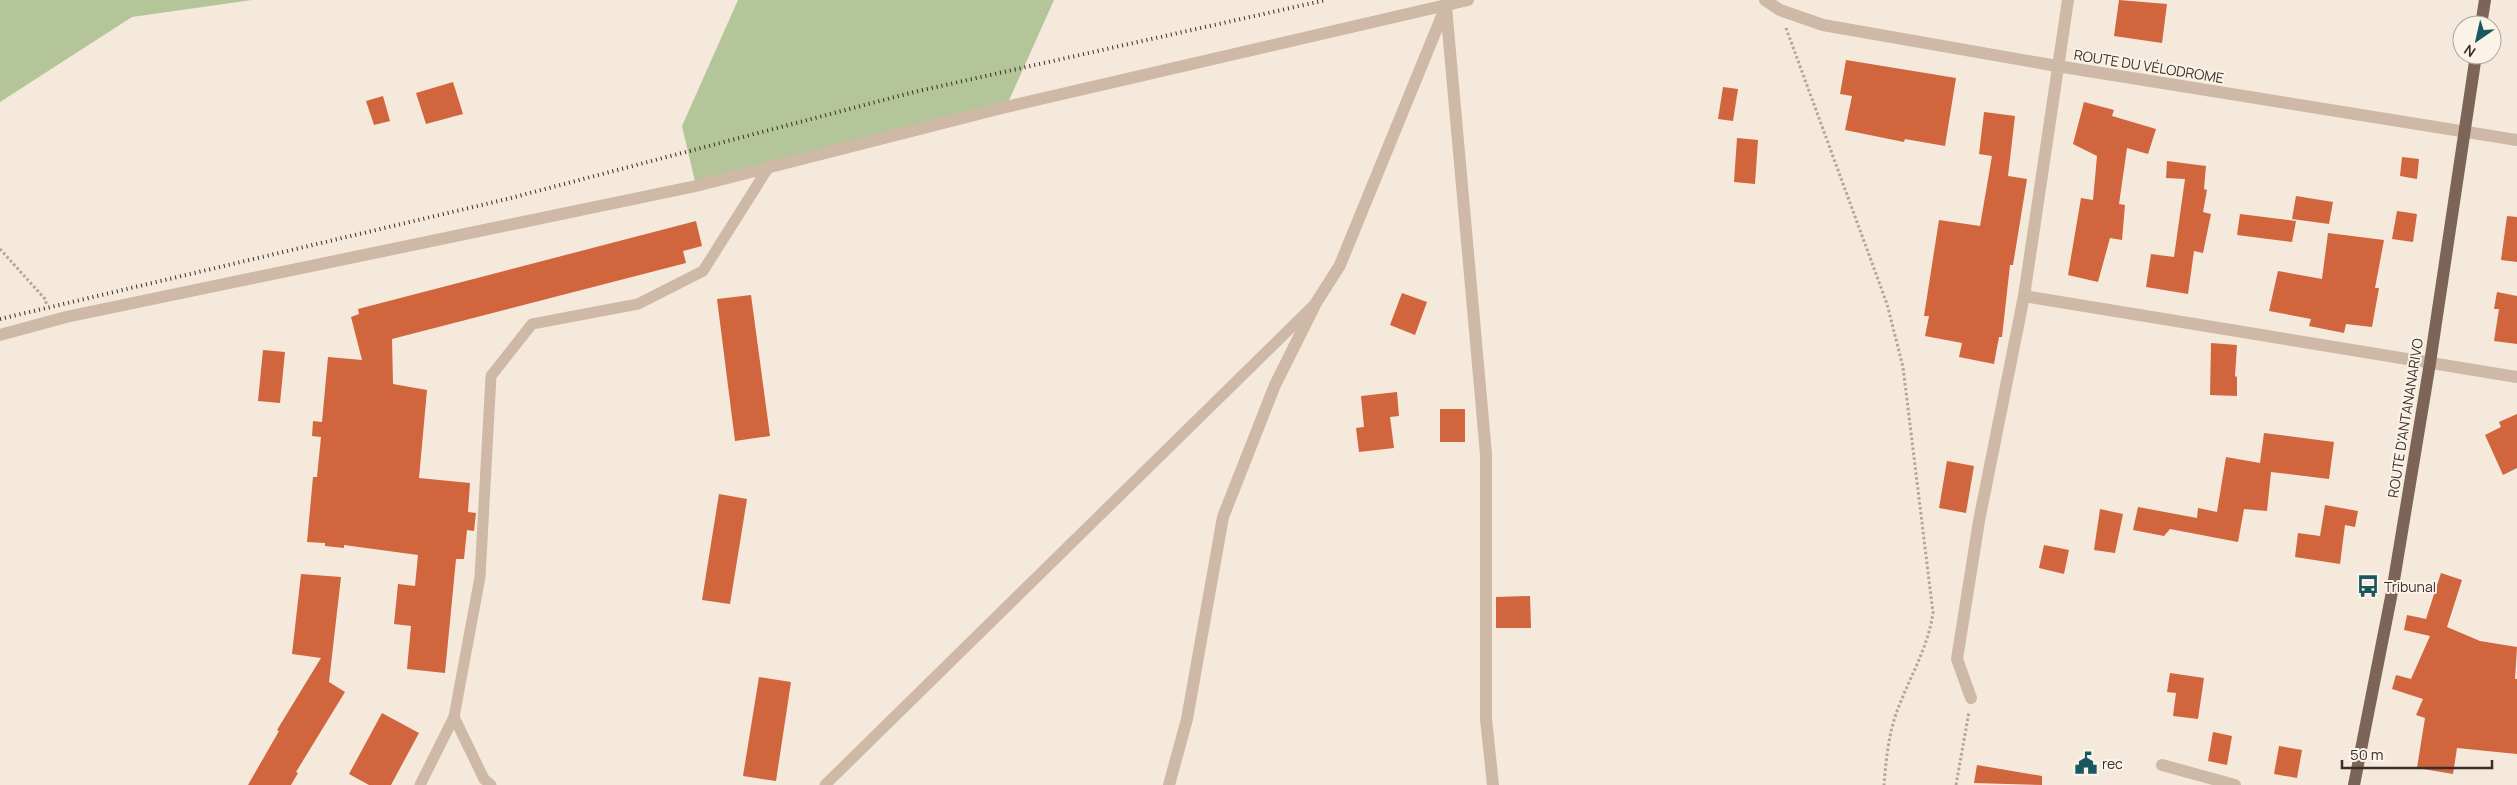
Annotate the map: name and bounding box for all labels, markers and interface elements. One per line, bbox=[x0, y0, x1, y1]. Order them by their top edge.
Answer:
north arrow bbox=[2452, 15, 2502, 65]
text: N bbox=[2460, 41, 2479, 62]
street label: ROUTE DU VÉLODROME bbox=[2073, 45, 2225, 87]
street label: ROUTE D'ANTANANARIVO bbox=[2383, 337, 2427, 499]
bus stop icon: Tribunal bbox=[2355, 573, 2381, 599]
place label: Tribunal bbox=[2384, 577, 2436, 596]
scale bar bbox=[2342, 738, 2492, 770]
text: 50 m bbox=[2350, 744, 2384, 765]
public building icon: rec bbox=[2073, 750, 2099, 776]
place label: rec bbox=[2102, 754, 2123, 773]

